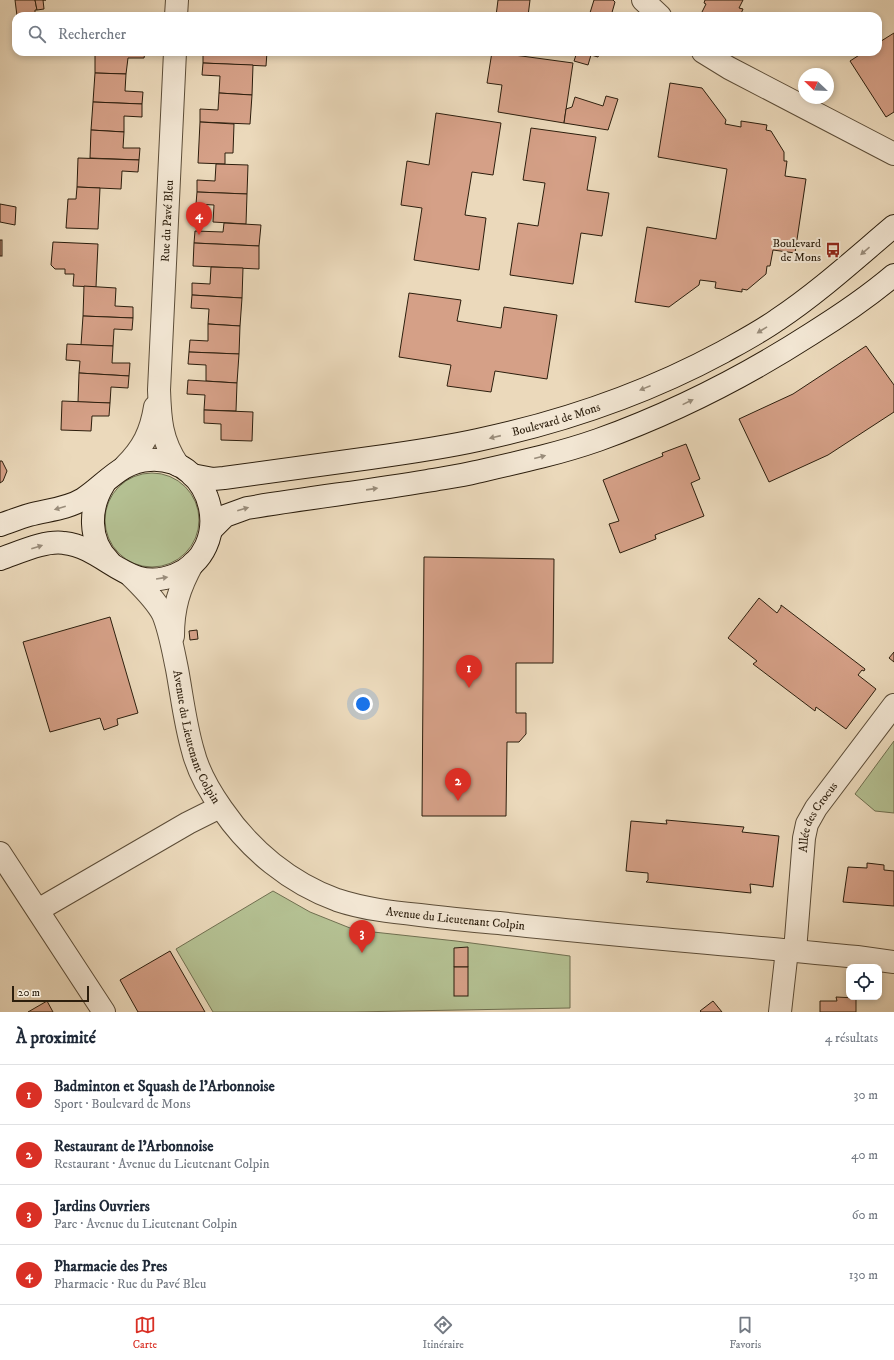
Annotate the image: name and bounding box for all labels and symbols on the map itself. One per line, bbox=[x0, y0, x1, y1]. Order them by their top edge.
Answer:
north arrow bbox=[798, 68, 834, 104]
street label: Rue du Pavé Bleu bbox=[158, 179, 177, 263]
pin: 4 bbox=[186, 202, 212, 235]
place label: Boulevard de Mons bbox=[772, 236, 821, 265]
bus stop icon: Boulevard de Mons bbox=[824, 241, 842, 259]
one-way arrow bbox=[860, 246, 869, 255]
one-way arrow bbox=[756, 326, 767, 334]
one-way arrow bbox=[640, 385, 651, 391]
street label: Boulevard de Mons bbox=[510, 399, 602, 440]
one-way arrow bbox=[683, 399, 694, 405]
one-way arrow bbox=[489, 434, 501, 440]
one-way arrow bbox=[534, 454, 546, 460]
one-way arrow bbox=[365, 486, 378, 493]
one-way arrow bbox=[53, 505, 65, 511]
one-way arrow bbox=[237, 506, 249, 512]
one-way arrow bbox=[31, 544, 43, 550]
one-way arrow bbox=[156, 575, 168, 581]
pin: 1 bbox=[456, 655, 482, 688]
street label: Avenue du Lieutenant Colpin bbox=[169, 669, 224, 807]
your location bbox=[353, 694, 373, 714]
pin: 2 bbox=[445, 768, 471, 801]
street label: Allée des Crocus bbox=[796, 779, 841, 853]
street label: Avenue du Lieutenant Colpin bbox=[385, 904, 526, 934]
pin: 3 bbox=[349, 920, 375, 953]
scale bar bbox=[12, 984, 89, 1003]

